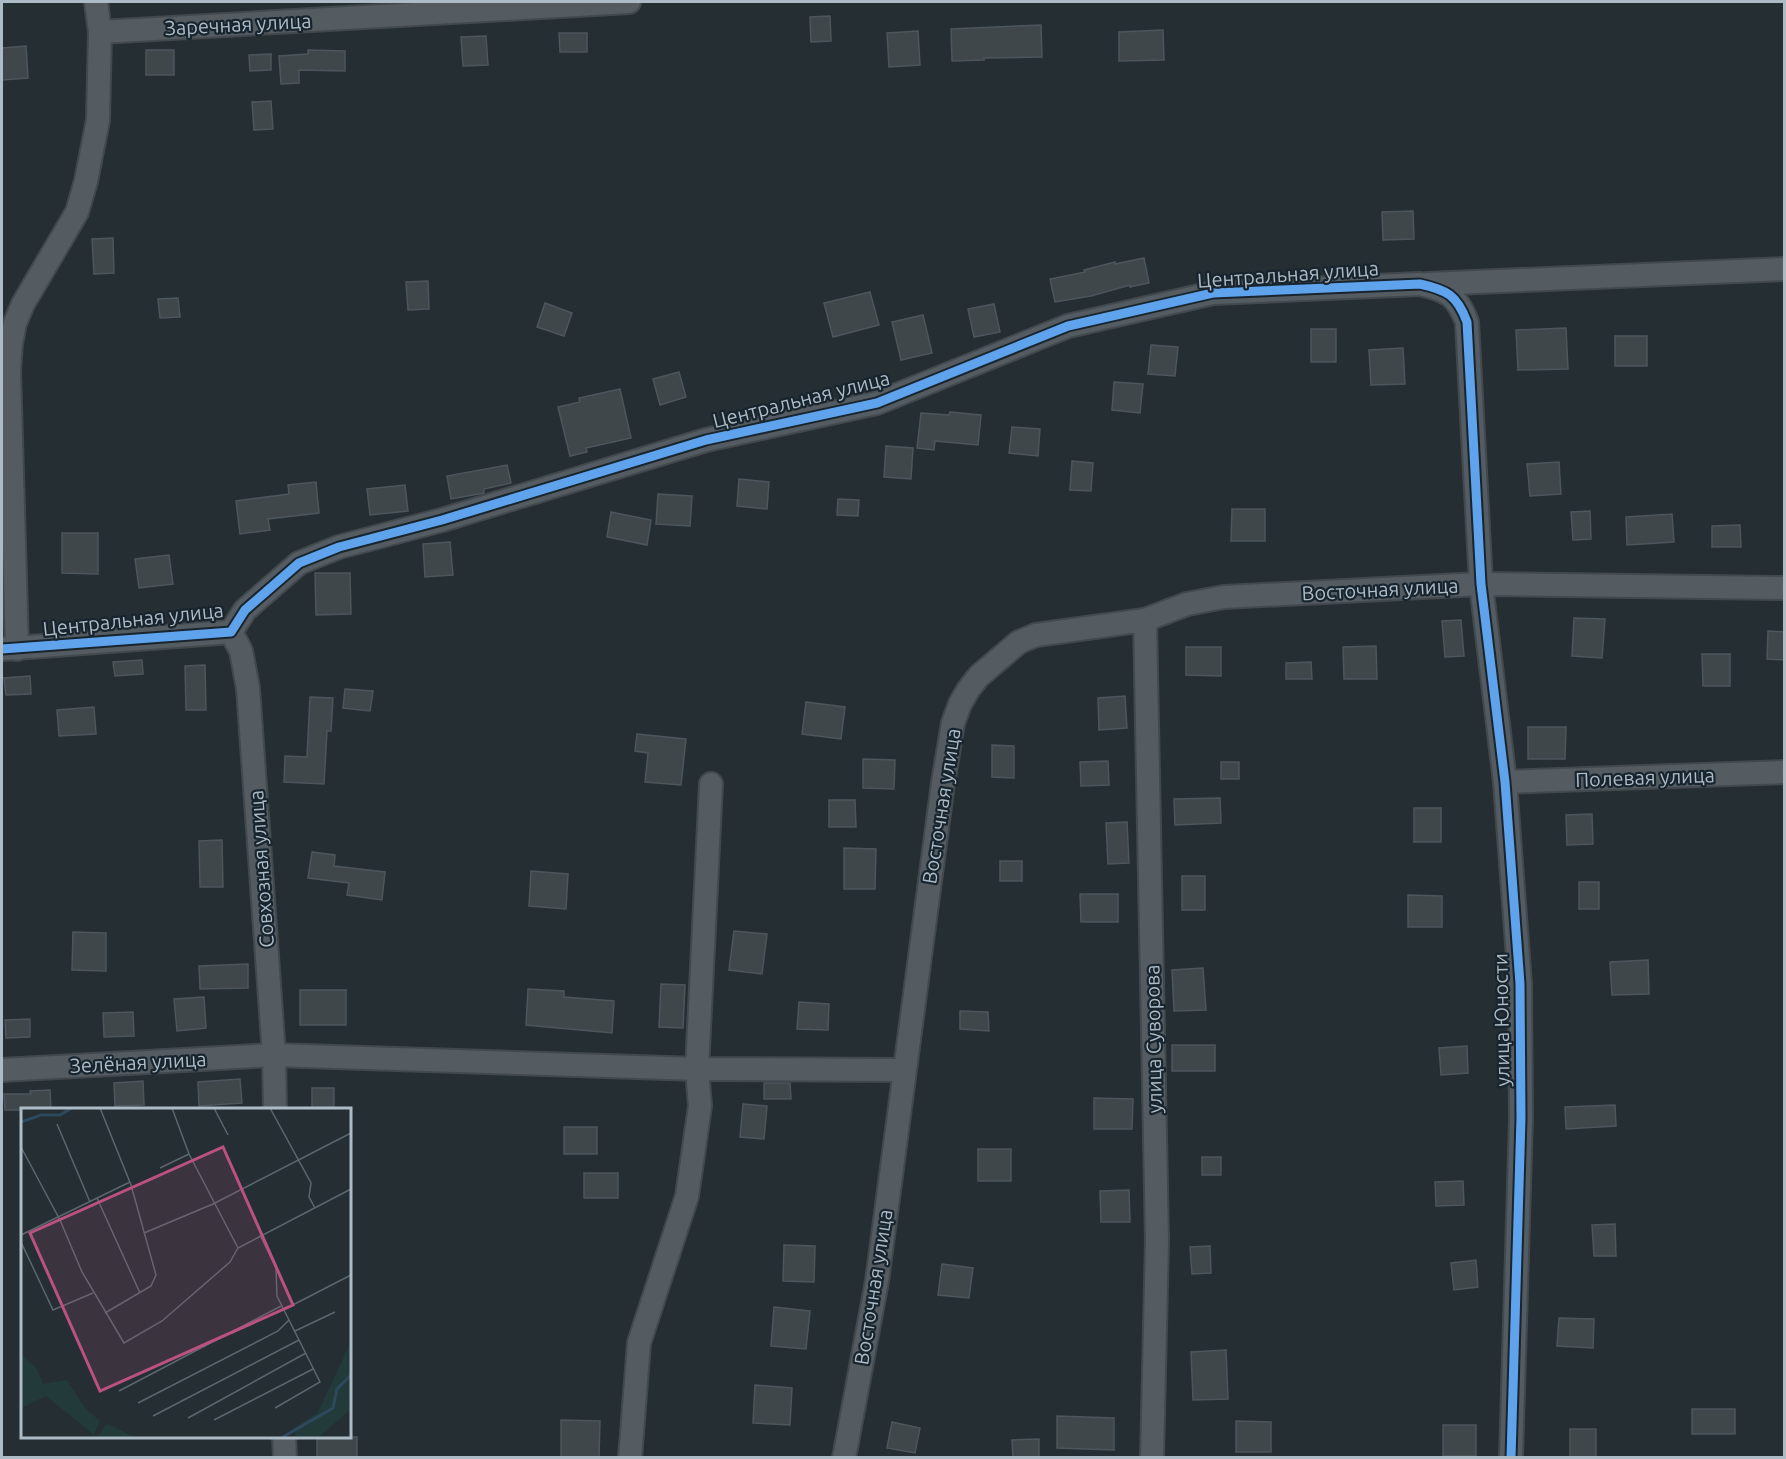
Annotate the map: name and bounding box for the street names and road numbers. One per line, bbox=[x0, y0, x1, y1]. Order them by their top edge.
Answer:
street label: Заречная улица bbox=[164, 9, 312, 39]
street label: Центральная улица bbox=[1197, 256, 1379, 292]
street label: Центральная улица bbox=[710, 366, 892, 432]
street label: Восточная улица bbox=[1301, 573, 1459, 605]
street label: Центральная улица bbox=[41, 598, 225, 640]
street label: Восточная улица bbox=[917, 727, 965, 885]
street label: Полевая улица bbox=[1575, 763, 1715, 791]
street label: Совхозная улица bbox=[244, 789, 278, 949]
street label: улица Юности bbox=[1488, 953, 1514, 1087]
street label: улица Суворова bbox=[1140, 964, 1166, 1114]
street label: Зелёная улица bbox=[69, 1047, 207, 1077]
street label: Восточная улица bbox=[849, 1208, 897, 1366]

